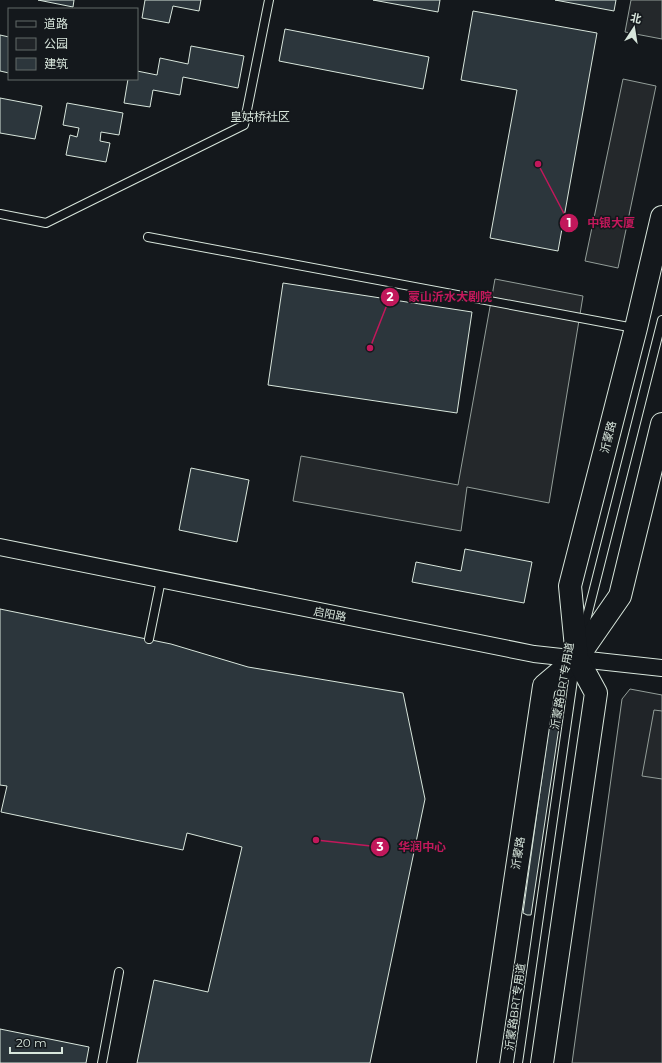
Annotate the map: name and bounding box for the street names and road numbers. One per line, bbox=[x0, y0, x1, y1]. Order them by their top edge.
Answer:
street label: 沂蒙路 bbox=[597, 419, 619, 455]
street label: 启阳路 bbox=[312, 604, 348, 624]
street label: 沂蒙路BRT专用道 bbox=[547, 641, 577, 731]
street label: 沂蒙路 bbox=[509, 836, 527, 870]
street label: 沂蒙路BRT专用道 bbox=[502, 962, 528, 1052]

